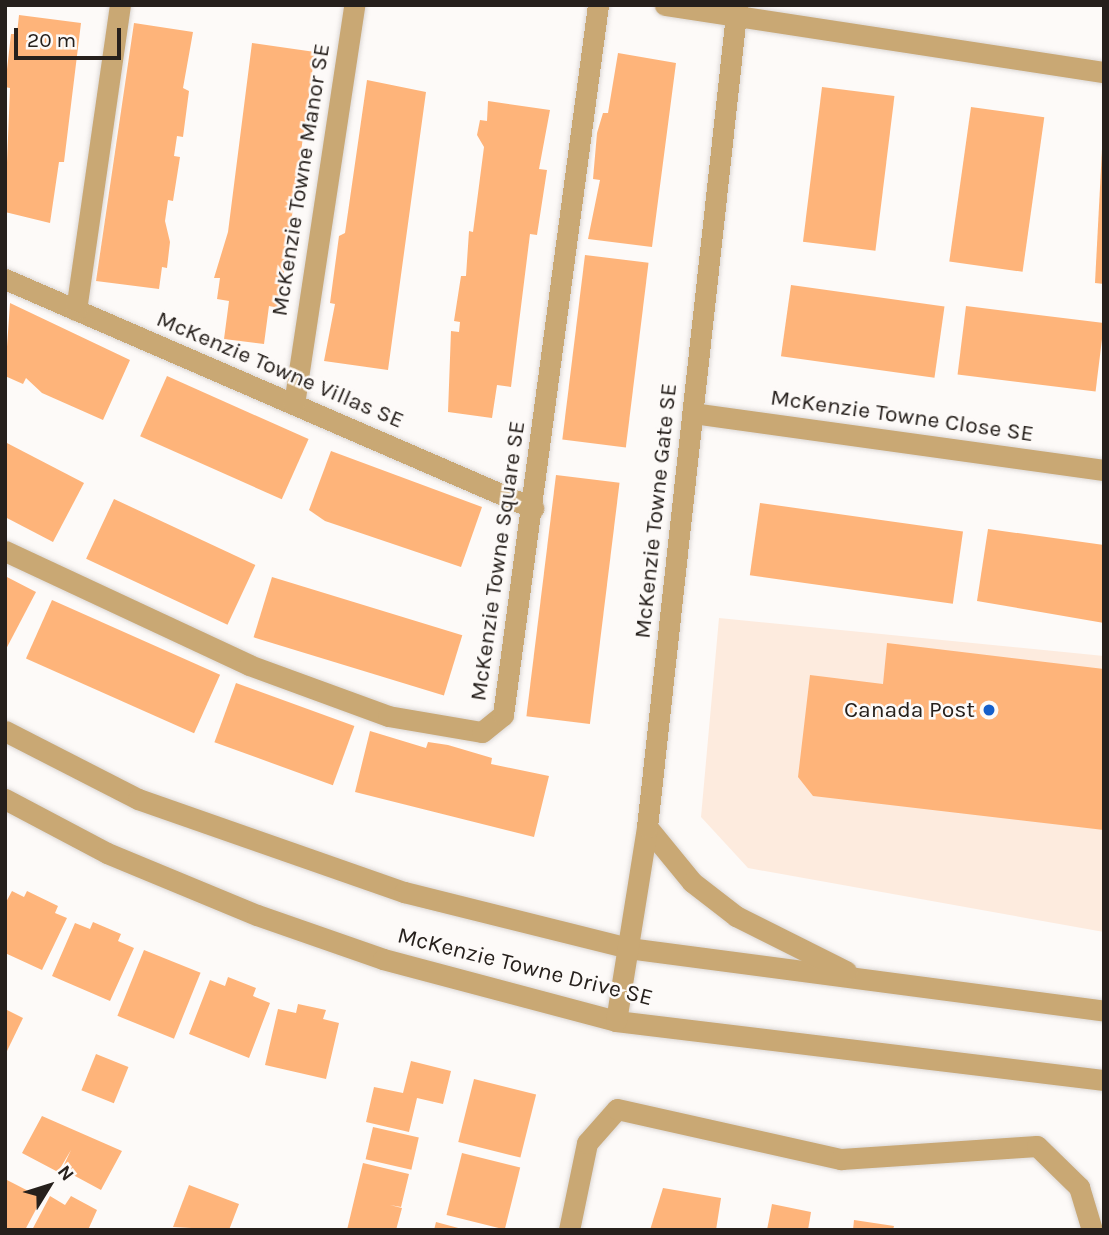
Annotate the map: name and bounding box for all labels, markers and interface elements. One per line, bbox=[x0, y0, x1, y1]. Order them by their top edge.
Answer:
scale bar bbox=[18, 14, 124, 58]
text: 20 m bbox=[27, 28, 76, 52]
street label: McKenzie Towne Manor SE bbox=[266, 42, 336, 318]
street label: McKenzie Towne Villas SE bbox=[152, 305, 408, 435]
street label: McKenzie Towne Gate SE bbox=[629, 382, 683, 640]
street label: McKenzie Towne Close SE bbox=[769, 384, 1035, 448]
street label: McKenzie Towne Square SE bbox=[465, 419, 531, 703]
place label: Canada Post bbox=[844, 696, 975, 724]
marker: Canada Post bbox=[981, 702, 997, 718]
street label: McKenzie Towne Drive SE bbox=[394, 922, 656, 1012]
north arrow bbox=[14, 1151, 84, 1221]
text: N bbox=[53, 1161, 78, 1185]

